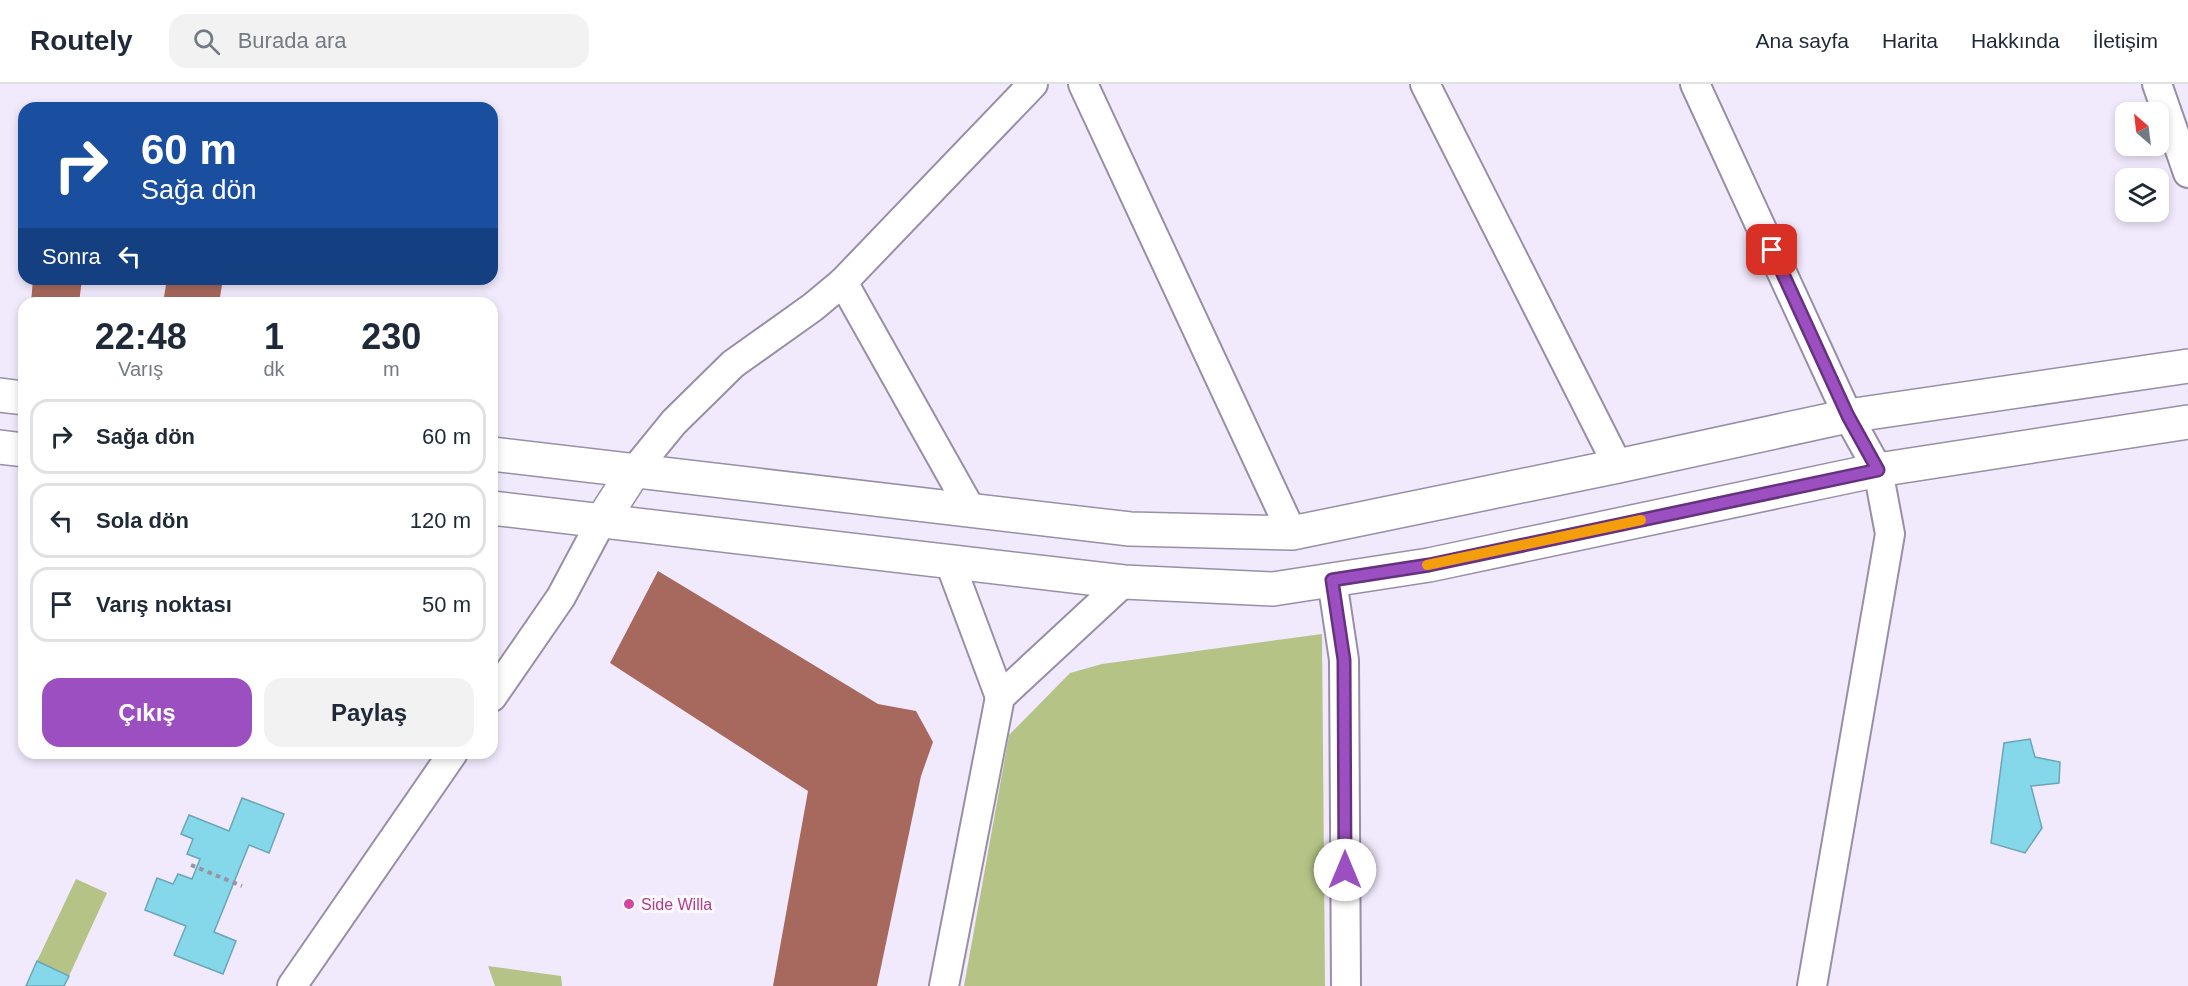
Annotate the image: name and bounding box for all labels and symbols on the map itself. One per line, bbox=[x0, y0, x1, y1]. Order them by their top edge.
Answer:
north arrow bbox=[2115, 102, 2169, 156]
pin bbox=[1746, 224, 1797, 275]
position arrow bbox=[1313, 838, 1377, 902]
place label: Side Willa bbox=[641, 896, 712, 913]
marker: Side Willa bbox=[622, 897, 636, 911]

